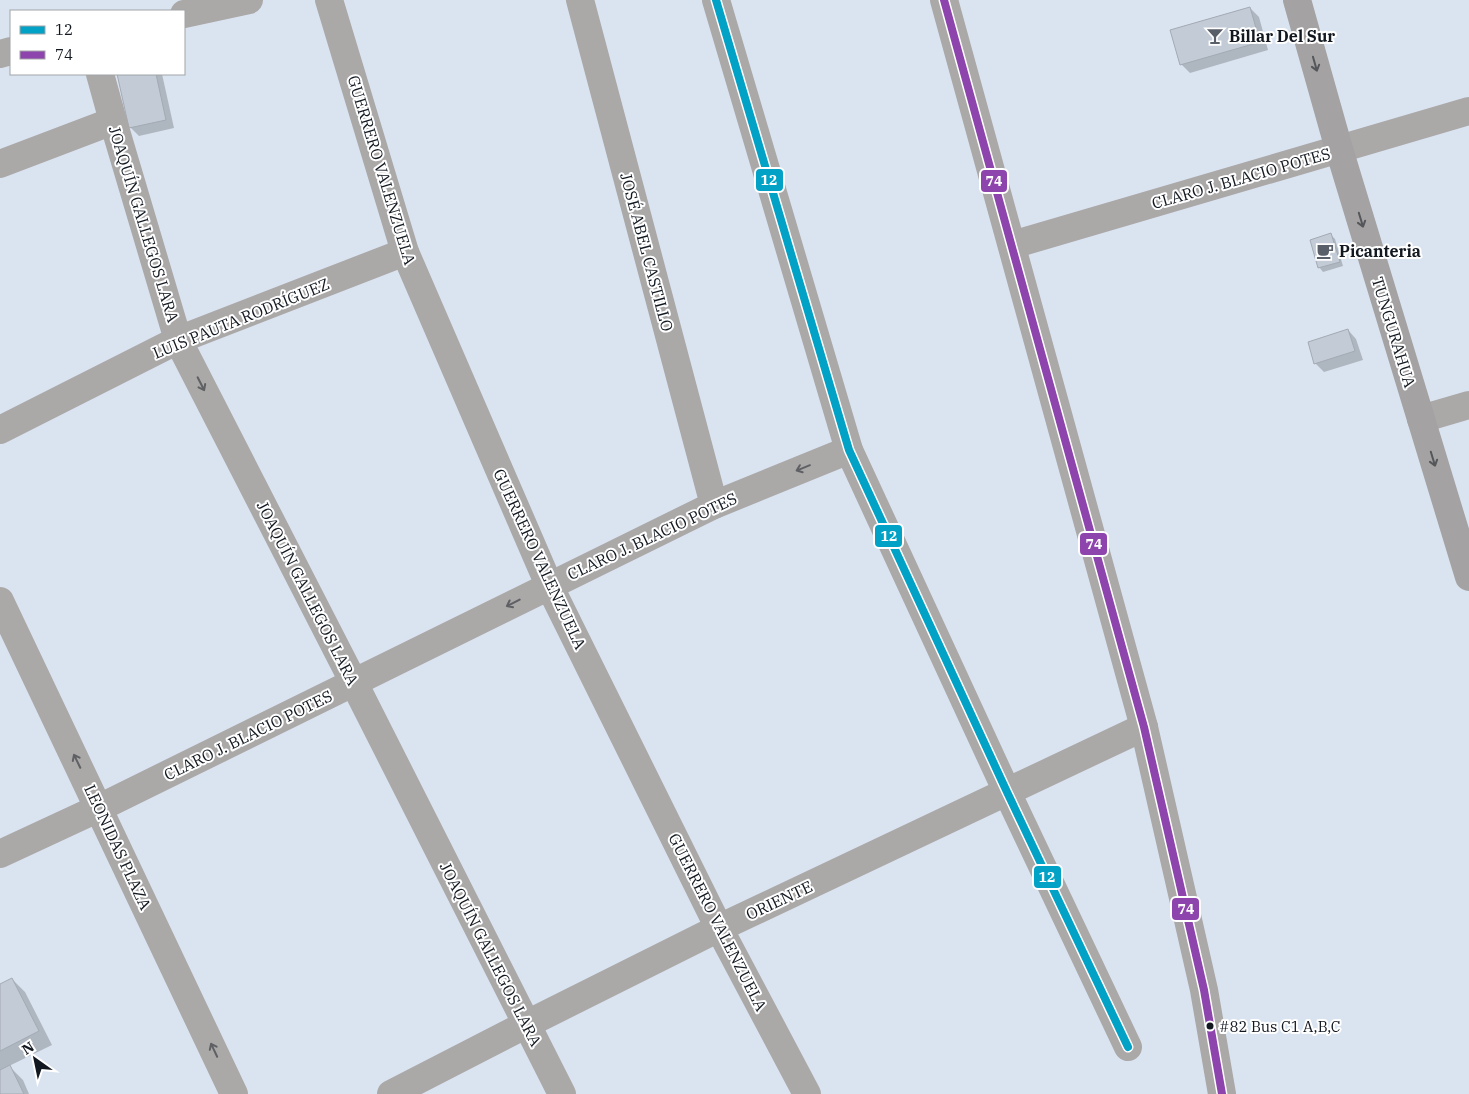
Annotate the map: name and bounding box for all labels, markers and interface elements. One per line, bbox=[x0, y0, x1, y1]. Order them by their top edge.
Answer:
legend bbox=[10, 10, 185, 75]
text: 12 bbox=[55, 20, 73, 39]
bar icon: Billar Del Sur bbox=[1205, 26, 1225, 46]
place label: Billar Del Sur bbox=[1229, 26, 1335, 46]
text: 74 bbox=[55, 45, 73, 64]
one-way arrow bbox=[1311, 55, 1320, 71]
street label: GUERRERO VALENZUELA bbox=[344, 73, 420, 267]
street label: JOAQUÍN GALLEGOS LARA bbox=[105, 123, 184, 325]
street label: CLARO J. BLACIO POTES bbox=[1149, 143, 1333, 213]
line badge: 12 bbox=[755, 168, 784, 192]
line badge: 74 bbox=[980, 169, 1008, 193]
street label: JOSÉ ABEL CASTILLO bbox=[616, 170, 679, 334]
text: 12 bbox=[761, 171, 777, 189]
text: 74 bbox=[986, 172, 1002, 190]
one-way arrow bbox=[1356, 211, 1366, 227]
cafe icon: Picanteria bbox=[1315, 241, 1335, 261]
place label: Picanteria bbox=[1339, 241, 1421, 261]
street label: LUIS PAUTA RODRÍGUEZ bbox=[149, 272, 332, 363]
street label: TUNGURAHUA bbox=[1368, 274, 1420, 390]
one-way arrow bbox=[196, 376, 206, 391]
one-way arrow bbox=[1429, 451, 1438, 466]
one-way arrow bbox=[796, 465, 811, 474]
street label: GUERRERO VALENZUELA bbox=[489, 466, 591, 652]
street label: CLARO J. BLACIO POTES bbox=[564, 488, 740, 584]
street label: JOAQUÍN GALLEGOS LARA bbox=[253, 497, 364, 689]
line badge: 12 bbox=[874, 524, 903, 548]
text: 12 bbox=[881, 527, 897, 545]
line badge: 74 bbox=[1079, 532, 1108, 556]
text: 74 bbox=[1086, 535, 1102, 553]
one-way arrow bbox=[506, 599, 521, 608]
street label: CLARO J. BLACIO POTES bbox=[161, 686, 335, 784]
one-way arrow bbox=[72, 754, 81, 769]
street label: LEONIDAS PLAZA bbox=[80, 781, 156, 913]
street label: GUERRERO VALENZUELA bbox=[664, 830, 772, 1014]
street label: JOAQUÍN GALLEGOS LARA bbox=[436, 858, 547, 1050]
line badge: 12 bbox=[1033, 865, 1062, 889]
text: 12 bbox=[1039, 868, 1055, 886]
street label: ORIENTE bbox=[743, 876, 815, 924]
line badge: 74 bbox=[1171, 897, 1200, 921]
text: 74 bbox=[1178, 900, 1194, 918]
place label: #82 Bus C1 A,B,C bbox=[1219, 1017, 1340, 1036]
marker: #82 Bus C1 A,B,C bbox=[1205, 1021, 1215, 1031]
north arrow bbox=[10, 1034, 60, 1084]
text: N bbox=[18, 1038, 37, 1059]
one-way arrow bbox=[208, 1043, 218, 1058]

